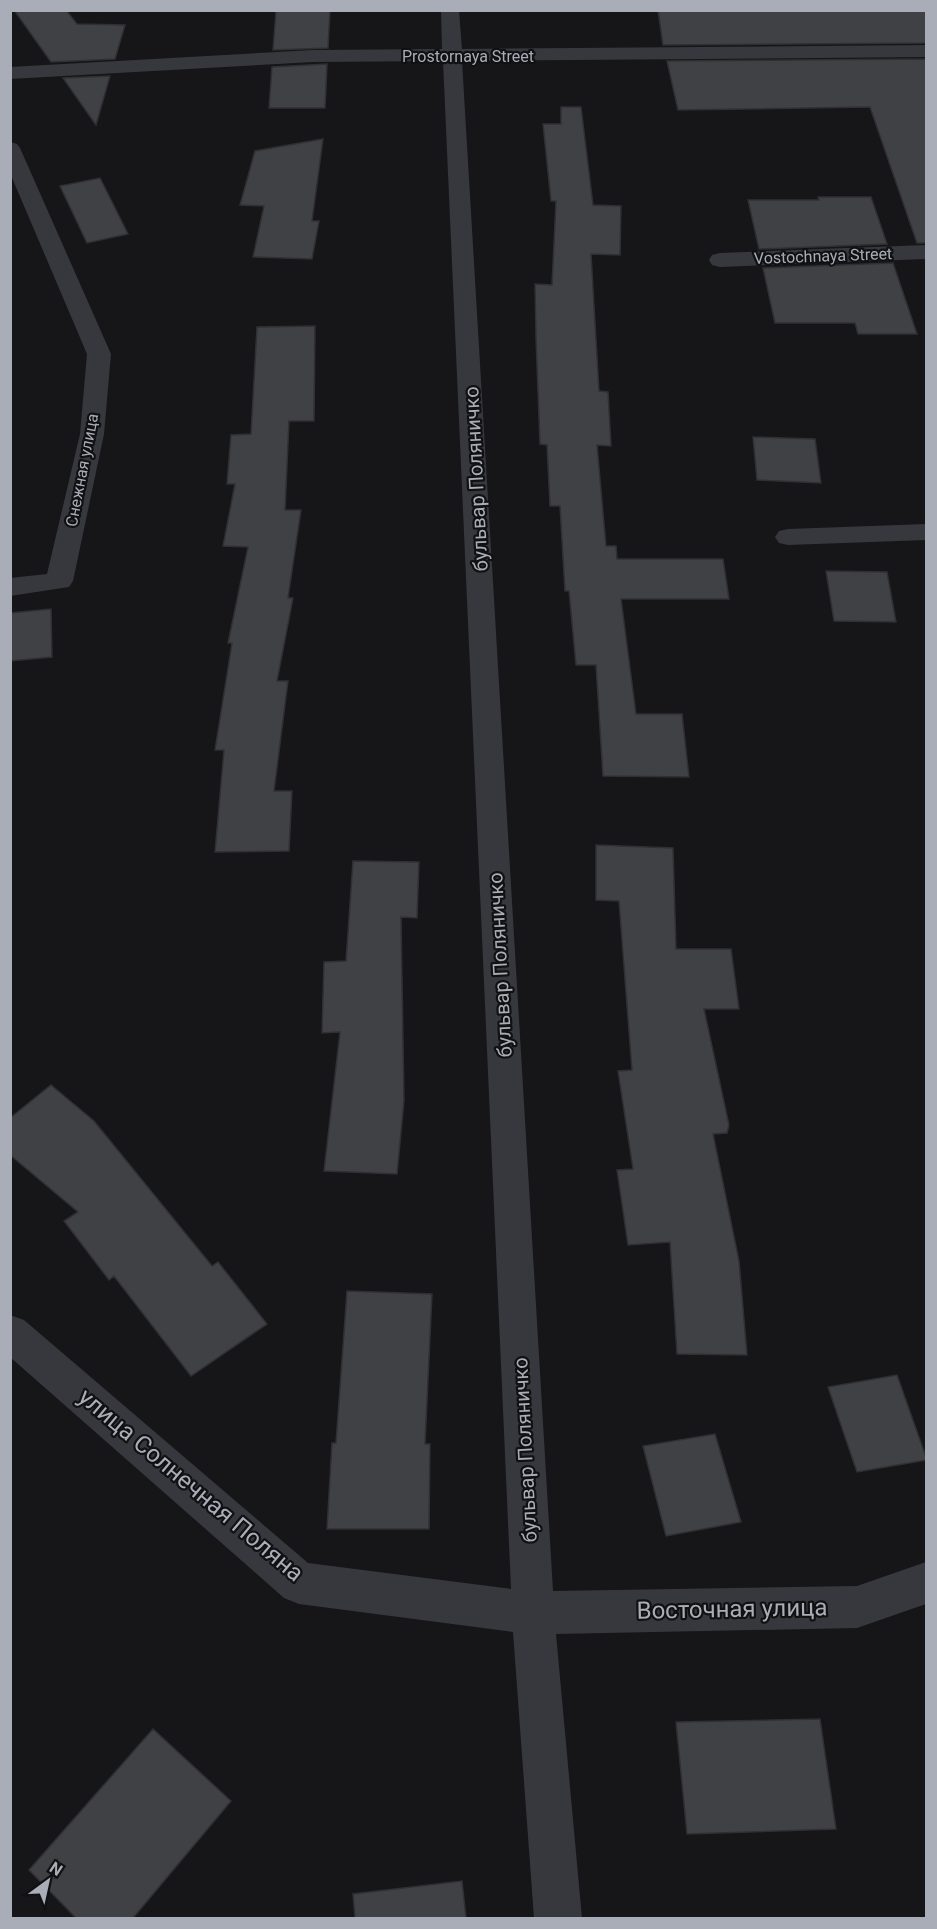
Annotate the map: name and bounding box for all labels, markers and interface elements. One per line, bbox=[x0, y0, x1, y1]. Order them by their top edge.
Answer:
street label: Prostornaya Street bbox=[402, 47, 534, 66]
street label: Vostochnaya Street bbox=[754, 244, 892, 268]
street label: бульвар Поляничко bbox=[459, 386, 493, 572]
street label: Снежная улица bbox=[62, 412, 102, 528]
street label: бульвар Поляничко bbox=[483, 872, 517, 1058]
street label: бульвар Поляничко bbox=[508, 1357, 542, 1543]
street label: улица Солнечная Поляна bbox=[73, 1383, 309, 1587]
street label: Восточная улица bbox=[636, 1593, 828, 1625]
north arrow bbox=[18, 1851, 78, 1911]
text: N bbox=[46, 1858, 66, 1880]

